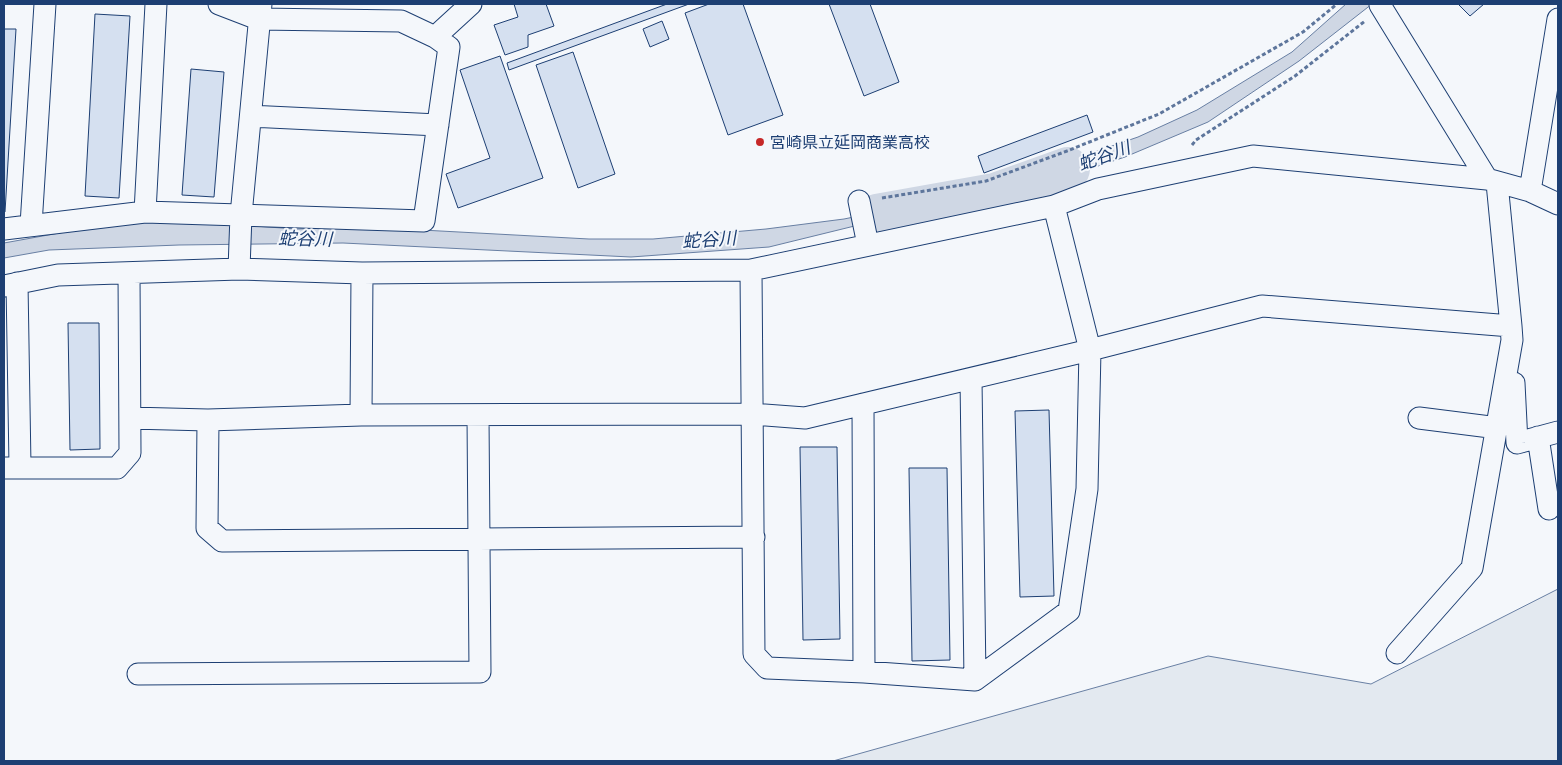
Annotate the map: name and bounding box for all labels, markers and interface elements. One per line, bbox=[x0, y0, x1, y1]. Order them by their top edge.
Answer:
place label: 宮崎県立延岡商業高校 bbox=[770, 133, 930, 152]
marker: 宮崎県立延岡商業高校 bbox=[754, 136, 766, 148]
water label: 蛇谷川 bbox=[1075, 136, 1135, 176]
water label: 蛇谷川 bbox=[681, 227, 739, 253]
water label: 蛇谷川 bbox=[278, 228, 334, 251]

